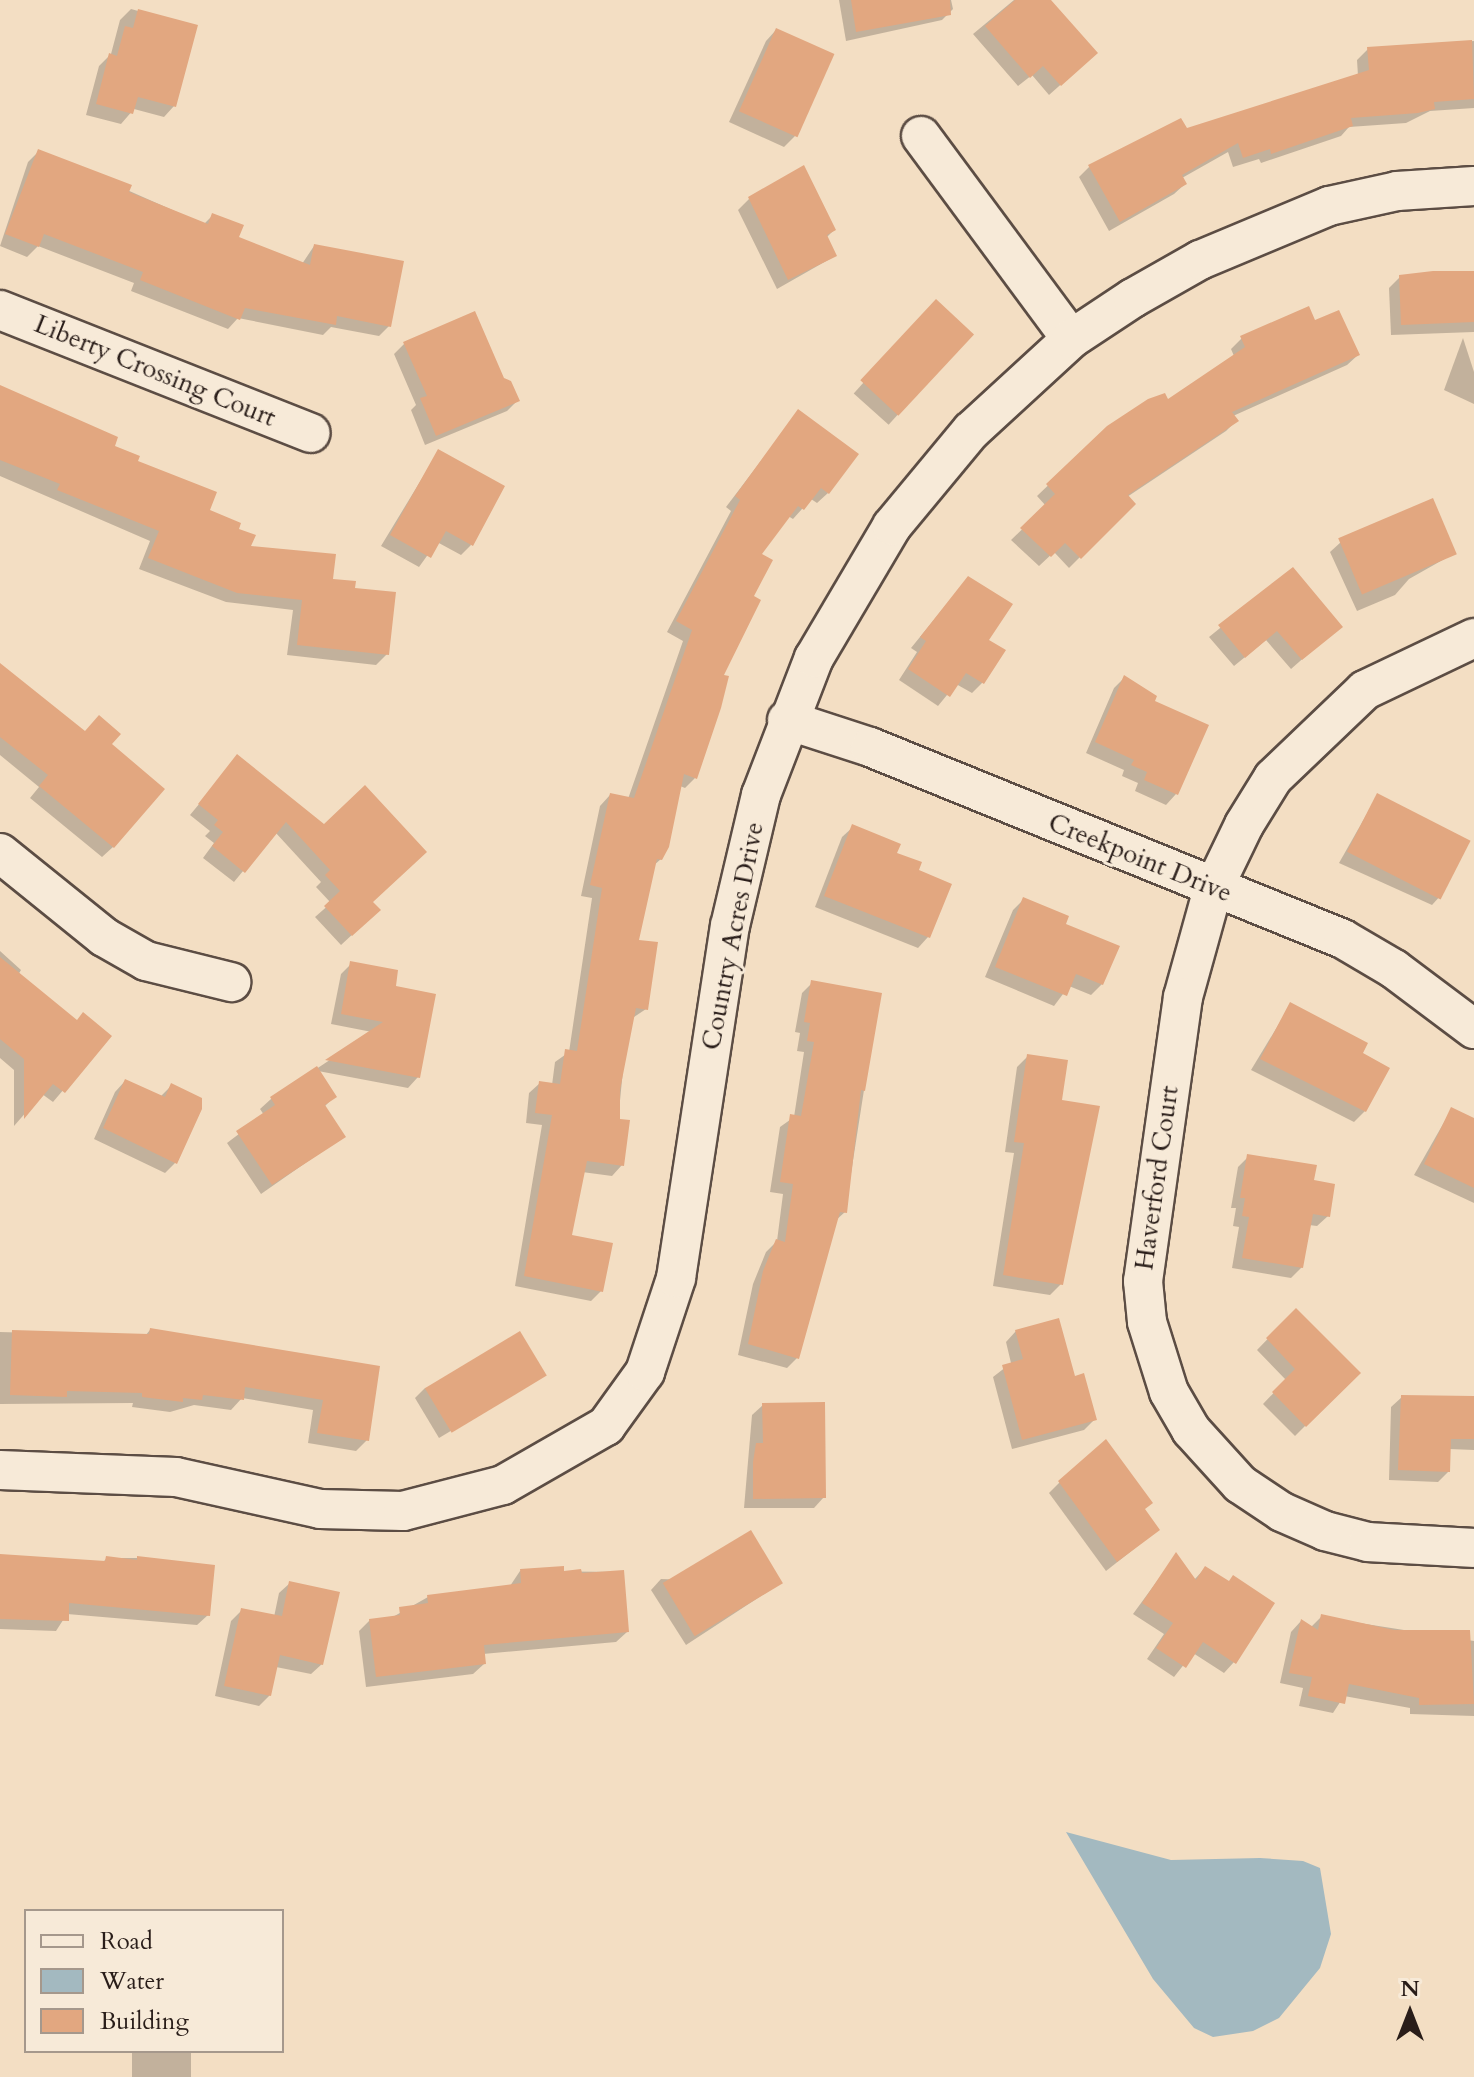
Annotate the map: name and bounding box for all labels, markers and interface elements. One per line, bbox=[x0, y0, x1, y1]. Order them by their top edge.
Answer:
street label: Liberty Crossing Court bbox=[30, 308, 280, 434]
street label: Creekpoint Drive bbox=[1044, 807, 1236, 909]
street label: Country Acres Drive bbox=[696, 819, 770, 1053]
street label: Haverford Court bbox=[1129, 1084, 1185, 1272]
legend bbox=[24, 1909, 284, 2053]
text: Road bbox=[100, 1925, 153, 1958]
text: Water bbox=[100, 1965, 164, 1998]
north arrow bbox=[1370, 1973, 1450, 2053]
text: N bbox=[1400, 1974, 1420, 2004]
text: Building bbox=[100, 2005, 189, 2038]

